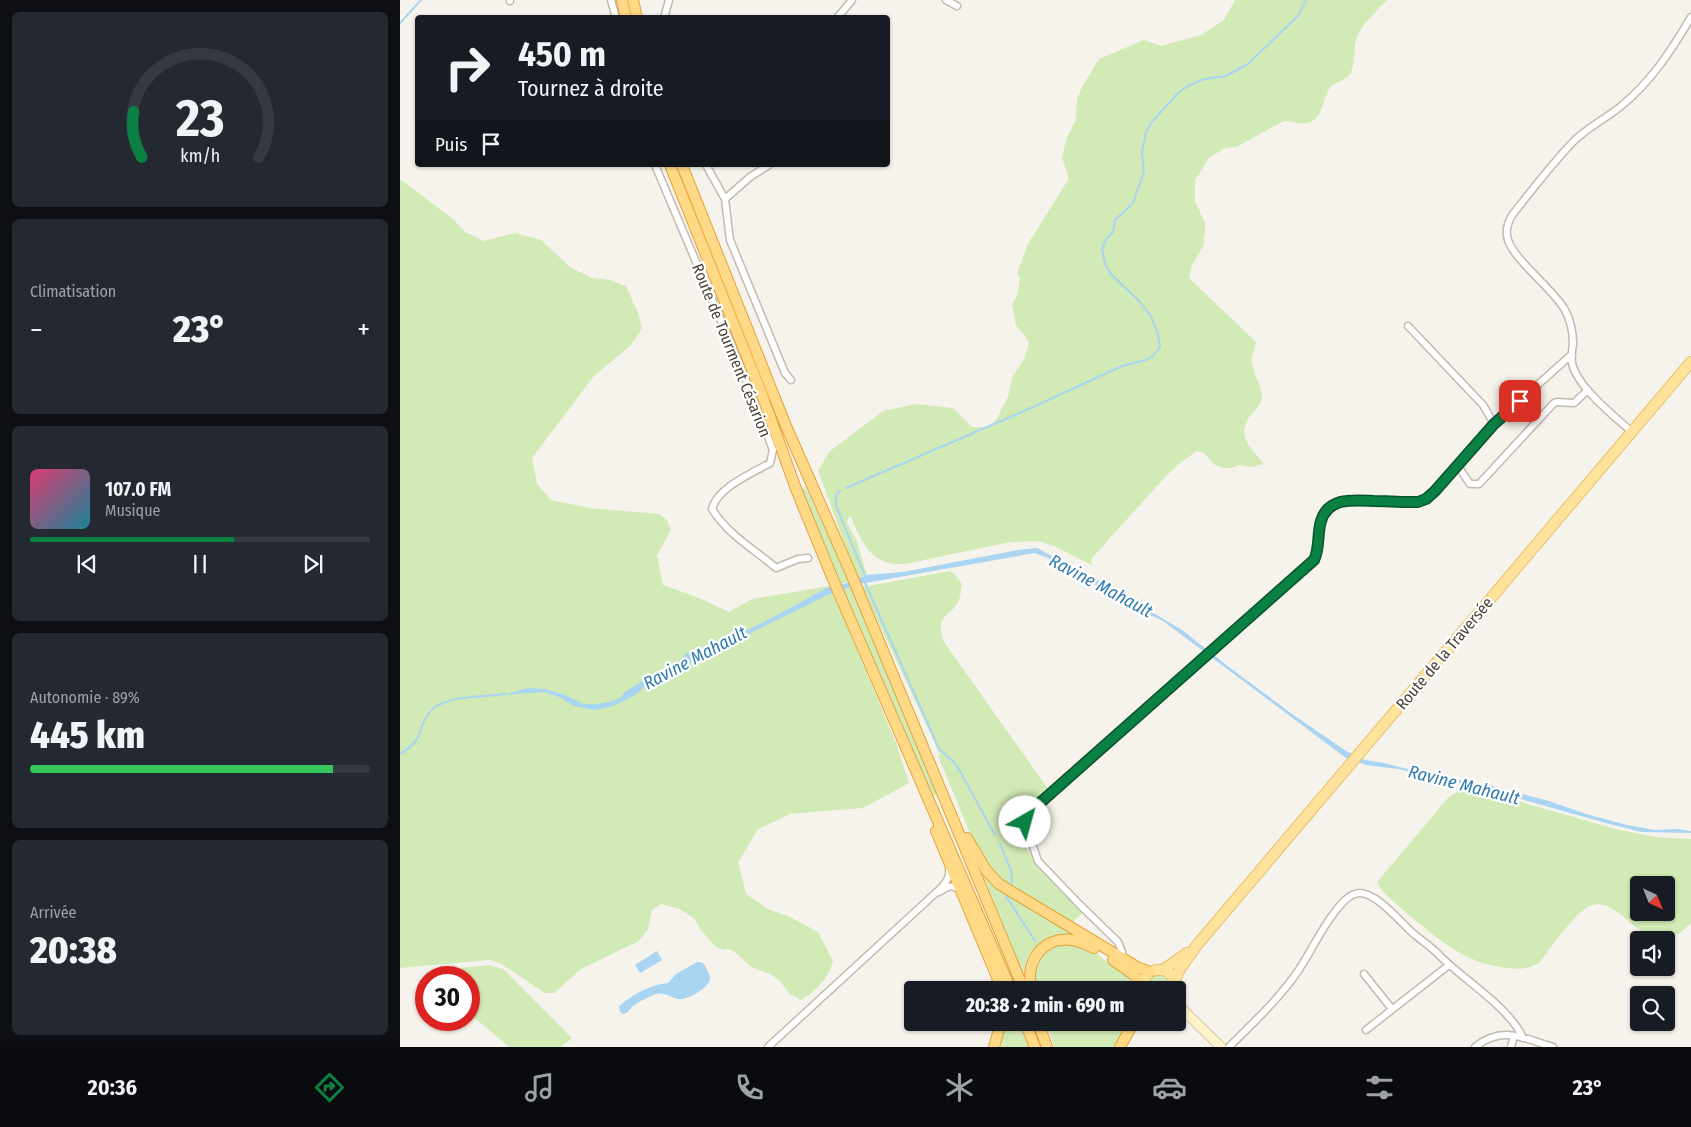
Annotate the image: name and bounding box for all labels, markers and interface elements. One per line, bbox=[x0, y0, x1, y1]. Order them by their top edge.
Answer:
text: 450 m bbox=[518, 33, 606, 75]
icon: right bbox=[435, 35, 500, 100]
text: Tournez à droite bbox=[518, 75, 664, 102]
text: 23 bbox=[175, 87, 224, 150]
icon: arrive bbox=[477, 130, 505, 158]
text: Puis bbox=[435, 133, 467, 156]
text: km/h bbox=[180, 145, 220, 167]
street label: Route de Tourment Césarion bbox=[688, 261, 775, 440]
text: Climatisation bbox=[30, 282, 116, 301]
text: 23° bbox=[173, 306, 227, 352]
text: − bbox=[30, 313, 43, 346]
text: + bbox=[357, 313, 370, 346]
pin bbox=[1499, 380, 1541, 422]
icon: arrive bbox=[1506, 387, 1534, 415]
text: 107.0 FM bbox=[105, 478, 171, 501]
text: Musique bbox=[105, 501, 160, 520]
icon: previous bbox=[73, 550, 101, 578]
icon: pause bbox=[186, 550, 214, 578]
icon: next bbox=[299, 550, 327, 578]
water label: Ravine Mahault bbox=[1045, 550, 1157, 623]
street label: Route de la Traversée bbox=[1392, 593, 1497, 713]
water label: Ravine Mahault bbox=[639, 621, 751, 694]
text: Autonomie · 89% bbox=[30, 688, 140, 707]
text: 445 km bbox=[30, 712, 145, 758]
water label: Ravine Mahault bbox=[1406, 761, 1522, 809]
position arrow bbox=[998, 795, 1050, 847]
north arrow bbox=[1630, 876, 1675, 921]
map controls bbox=[1630, 876, 1675, 1031]
text: Arrivée bbox=[30, 903, 76, 922]
text: 20:38 bbox=[30, 927, 117, 973]
button: sound bbox=[1630, 931, 1675, 976]
speed limit sign: 30 bbox=[415, 966, 480, 1031]
button: search bbox=[1630, 986, 1675, 1031]
text: 20:38 · 2 min · 690 m bbox=[966, 994, 1124, 1017]
icon: directions bbox=[312, 1070, 347, 1105]
icon: music bbox=[522, 1070, 557, 1105]
icon: phone bbox=[732, 1070, 767, 1105]
icon: climate bbox=[942, 1070, 977, 1105]
icon: car bbox=[1152, 1070, 1187, 1105]
icon: filters bbox=[1362, 1070, 1397, 1105]
text: 20:36 bbox=[88, 1074, 137, 1101]
text: 23° bbox=[1572, 1074, 1603, 1101]

